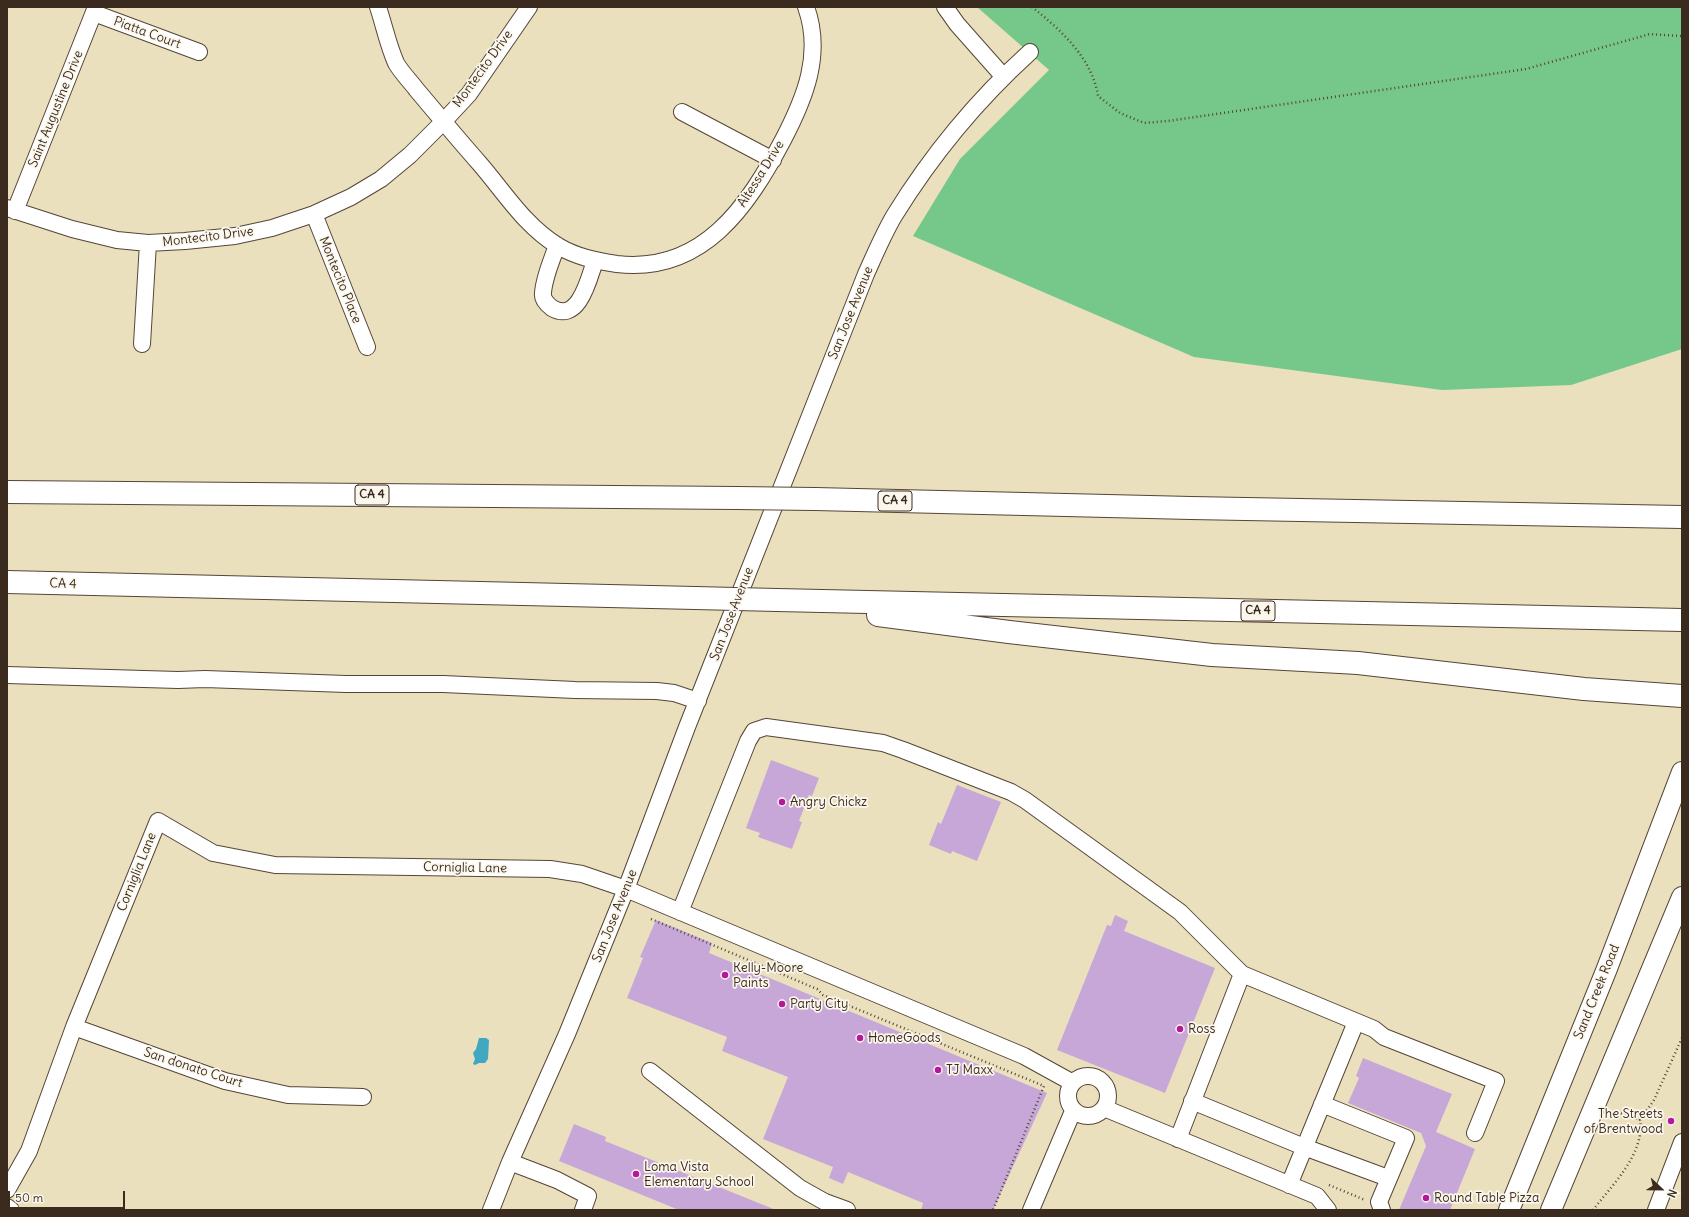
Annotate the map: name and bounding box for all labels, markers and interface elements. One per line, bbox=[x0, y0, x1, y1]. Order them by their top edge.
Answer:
street label: Piatta Court bbox=[111, 14, 183, 52]
street label: Montecito Drive bbox=[450, 27, 516, 111]
street label: Saint Augustine Drive bbox=[25, 48, 87, 170]
street label: Altessa Drive bbox=[734, 138, 788, 210]
street label: Montecito Drive bbox=[162, 224, 254, 250]
street label: Montecito Place bbox=[316, 234, 364, 326]
street label: San Jose Avenue bbox=[825, 264, 877, 362]
road number: CA 4 bbox=[355, 485, 389, 505]
road number: CA 4 bbox=[878, 491, 912, 511]
street label: San Jose Avenue bbox=[707, 565, 757, 663]
street label: CA 4 bbox=[49, 576, 77, 592]
road number: CA 4 bbox=[1241, 601, 1275, 621]
place label: Angry Chickz bbox=[790, 794, 867, 810]
marker: Angry Chickz bbox=[777, 797, 787, 807]
street label: Corniglia Lane bbox=[114, 830, 160, 914]
street label: Corniglia Lane bbox=[423, 859, 507, 877]
street label: San Jose Avenue bbox=[589, 867, 641, 965]
street label: Sand Creek Road bbox=[1571, 942, 1623, 1042]
place label: Kelly-Moore Paints bbox=[733, 960, 803, 991]
marker: Kelly-Moore Paints bbox=[720, 970, 730, 980]
place label: Party City bbox=[790, 996, 848, 1012]
marker: Party City bbox=[777, 999, 787, 1009]
place label: Ross bbox=[1188, 1021, 1215, 1037]
marker: Ross bbox=[1175, 1024, 1185, 1034]
place label: HomeGoods bbox=[868, 1030, 941, 1046]
marker: HomeGoods bbox=[855, 1033, 865, 1043]
street label: San donato Court bbox=[142, 1045, 244, 1091]
place label: TJ Maxx bbox=[946, 1062, 993, 1078]
marker: TJ Maxx bbox=[933, 1065, 943, 1075]
place label: The Streets of Brentwood bbox=[1584, 1106, 1663, 1137]
marker: The Streets of Brentwood bbox=[1666, 1116, 1676, 1126]
place label: Loma Vista Elementary School bbox=[644, 1159, 754, 1190]
marker: Loma Vista Elementary School bbox=[631, 1169, 641, 1179]
north arrow bbox=[1641, 1169, 1681, 1209]
scale bar bbox=[10, 1183, 127, 1209]
text: N bbox=[1664, 1187, 1680, 1200]
text: 50 m bbox=[15, 1190, 43, 1205]
place label: Round Table Pizza bbox=[1434, 1190, 1539, 1206]
marker: Round Table Pizza bbox=[1421, 1193, 1431, 1203]

